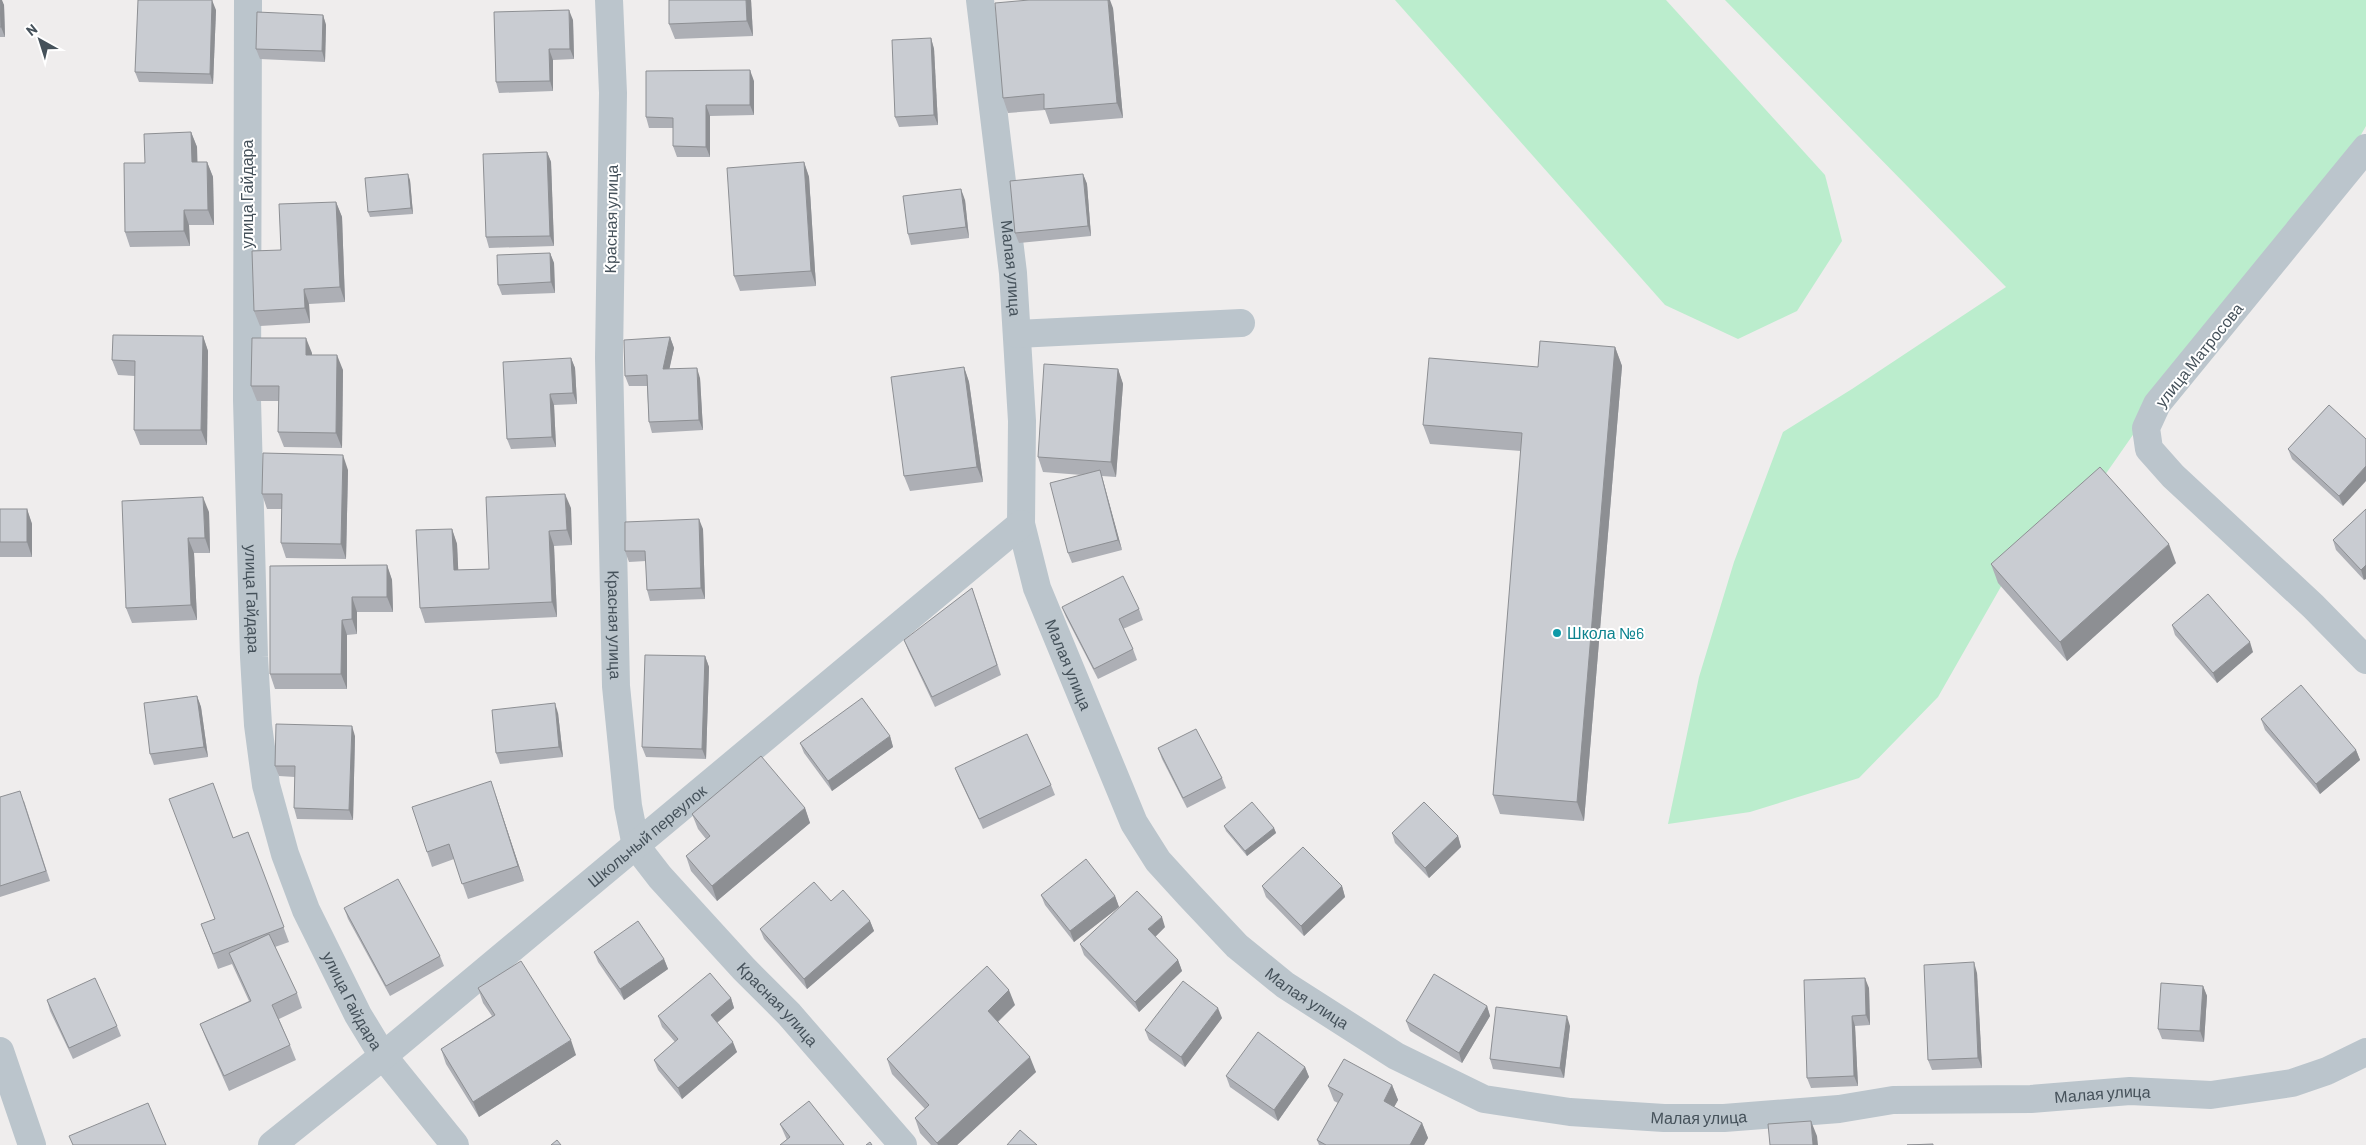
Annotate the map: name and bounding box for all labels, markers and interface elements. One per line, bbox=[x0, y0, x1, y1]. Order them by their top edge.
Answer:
north arrow bbox=[15, 15, 65, 65]
text: N bbox=[23, 20, 40, 39]
street label: улица Гайдара bbox=[237, 139, 256, 248]
street label: Красная улица bbox=[600, 164, 621, 274]
street label: Малая улица bbox=[998, 219, 1026, 317]
street label: улица Матросова bbox=[2151, 299, 2247, 411]
street label: улица Гайдара bbox=[242, 544, 264, 654]
street label: Красная улица bbox=[605, 570, 626, 679]
street label: Малая улица bbox=[1042, 616, 1096, 713]
place label: Школа №6 bbox=[1567, 623, 1644, 642]
marker: Школа №6 bbox=[1551, 627, 1563, 639]
street label: Школьный переулок bbox=[583, 780, 711, 890]
street label: улица Гайдара bbox=[319, 948, 387, 1053]
street label: Красная улица bbox=[733, 958, 822, 1050]
street label: Малая улица bbox=[1262, 963, 1353, 1032]
street label: Малая улица bbox=[2054, 1081, 2151, 1106]
street label: Малая улица bbox=[1650, 1106, 1748, 1127]

